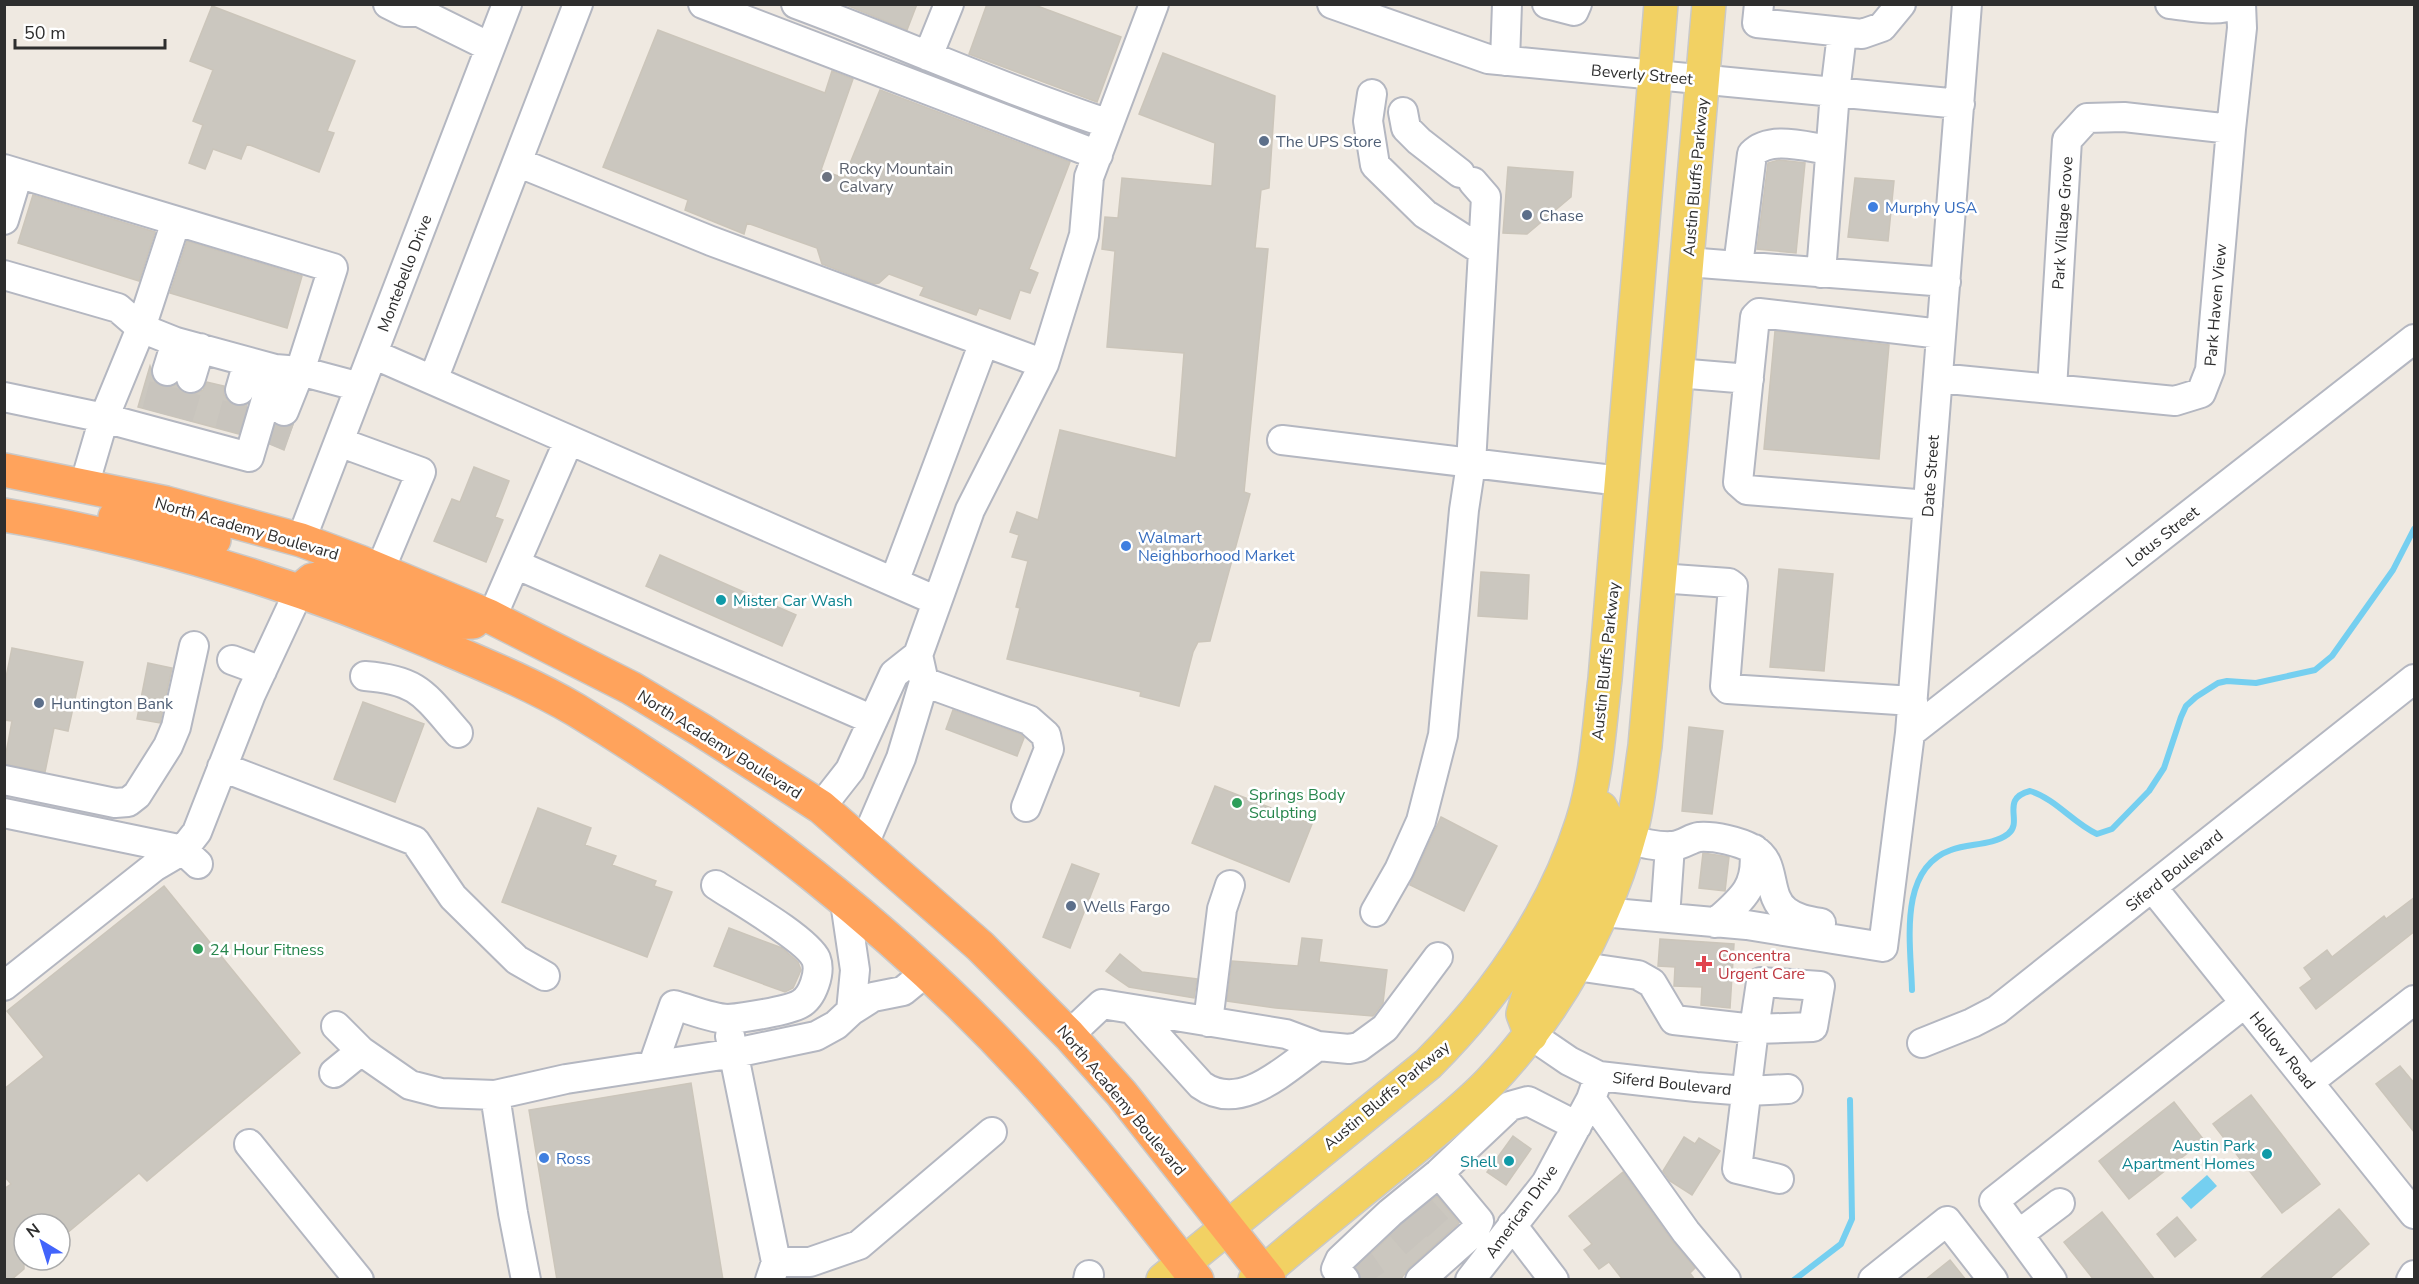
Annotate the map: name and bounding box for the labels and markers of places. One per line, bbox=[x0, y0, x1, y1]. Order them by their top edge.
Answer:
place label: The UPS Store bbox=[1276, 131, 1381, 153]
marker: The UPS Store bbox=[1257, 134, 1271, 148]
place label: Rocky Mountain Calvary bbox=[839, 158, 953, 198]
marker: Rocky Mountain Calvary bbox=[820, 170, 834, 184]
place label: Murphy USA bbox=[1885, 197, 1978, 219]
marker: Murphy USA bbox=[1866, 200, 1880, 214]
place label: Chase bbox=[1539, 205, 1584, 227]
marker: Chase bbox=[1520, 208, 1534, 222]
place label: Walmart Neighborhood Market bbox=[1138, 527, 1295, 567]
marker: Walmart Neighborhood Market bbox=[1119, 539, 1133, 553]
place label: Mister Car Wash bbox=[733, 590, 853, 612]
marker: Mister Car Wash bbox=[714, 593, 728, 607]
place label: Huntington Bank bbox=[51, 693, 174, 715]
marker: Huntington Bank bbox=[32, 696, 46, 710]
place label: Springs Body Sculpting bbox=[1249, 784, 1346, 824]
marker: Springs Body Sculpting bbox=[1230, 796, 1244, 810]
place label: Wells Fargo bbox=[1083, 896, 1170, 918]
marker: Wells Fargo bbox=[1064, 899, 1078, 913]
place label: 24 Hour Fitness bbox=[210, 939, 324, 961]
marker: 24 Hour Fitness bbox=[191, 942, 205, 956]
place label: Concentra Urgent Care bbox=[1718, 945, 1805, 985]
marker: Concentra Urgent Care bbox=[1695, 955, 1713, 973]
place label: Austin Park Apartment Homes bbox=[2122, 1135, 2256, 1175]
marker: Austin Park Apartment Homes bbox=[2260, 1147, 2274, 1161]
place label: Ross bbox=[556, 1148, 591, 1170]
marker: Ross bbox=[537, 1151, 551, 1165]
place label: Shell bbox=[1460, 1151, 1497, 1173]
marker: Shell bbox=[1502, 1154, 1516, 1168]

